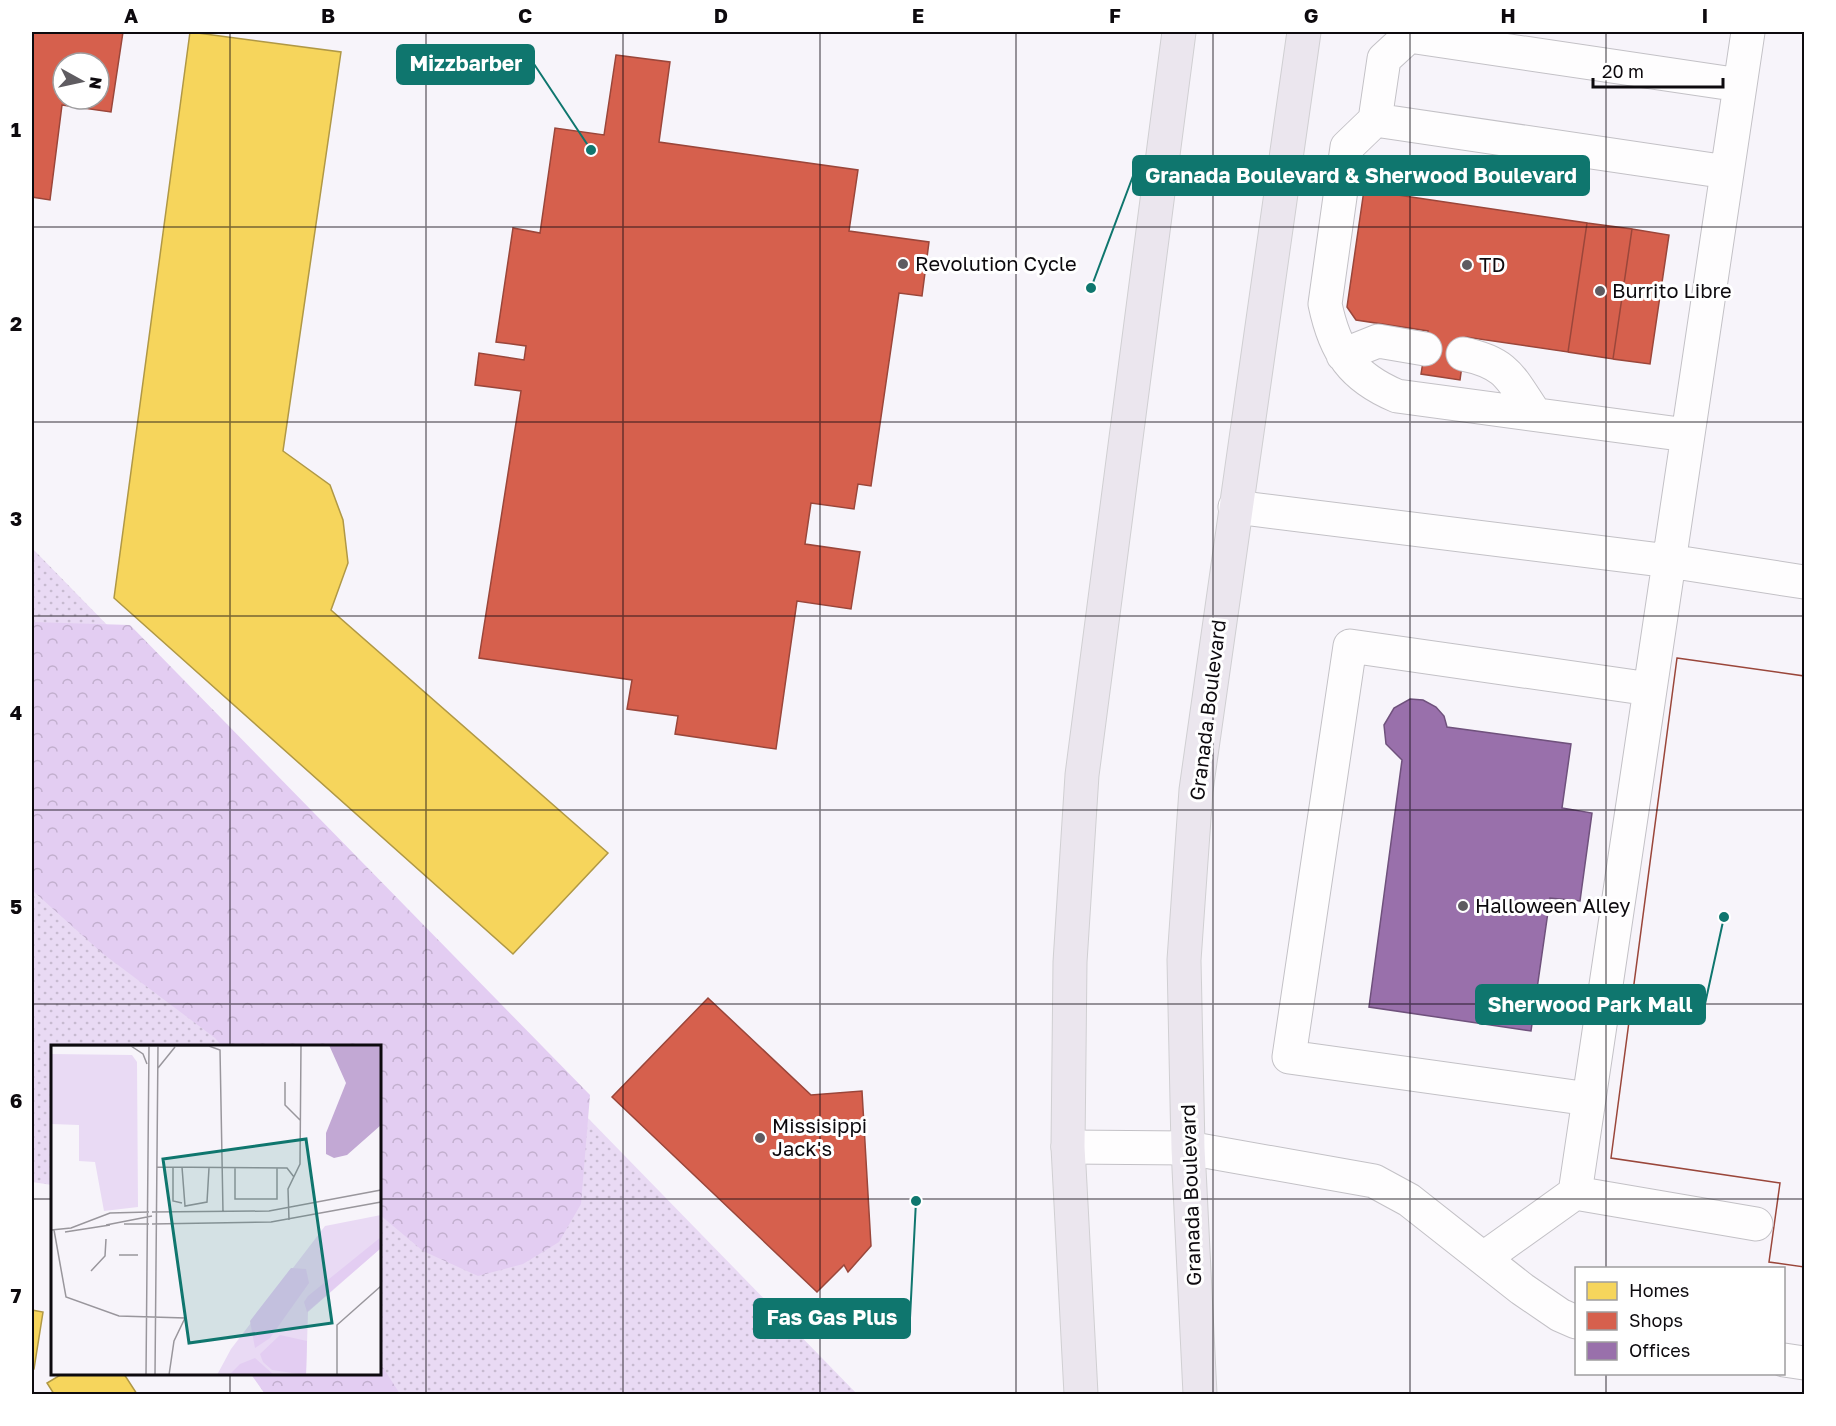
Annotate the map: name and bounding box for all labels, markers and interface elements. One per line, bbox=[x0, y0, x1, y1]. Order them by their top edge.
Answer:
text: A bbox=[124, 3, 138, 27]
text: B bbox=[321, 3, 335, 27]
text: C bbox=[518, 3, 532, 27]
text: D bbox=[714, 3, 728, 27]
text: E bbox=[912, 3, 924, 27]
text: F bbox=[1109, 3, 1121, 27]
text: G bbox=[1304, 3, 1318, 27]
text: H bbox=[1500, 3, 1516, 27]
text: I bbox=[1702, 3, 1708, 27]
callout: Mizzbarber bbox=[397, 45, 534, 84]
text: Mizzbarber bbox=[410, 50, 522, 76]
north arrow bbox=[51, 51, 111, 111]
scale bar bbox=[1593, 51, 1724, 89]
text: 20 m bbox=[1602, 60, 1644, 82]
text: N bbox=[85, 76, 107, 91]
text: 1 bbox=[11, 117, 21, 141]
callout: Granada Boulevard & Sherwood Boulevard bbox=[1133, 156, 1589, 195]
text: Granada Boulevard & Sherwood Boulevard bbox=[1145, 162, 1577, 188]
place label: Revolution Cycle bbox=[915, 251, 1077, 275]
place label: TD bbox=[1479, 252, 1505, 276]
marker: Revolution Cycle bbox=[896, 257, 910, 271]
marker: TD bbox=[1460, 258, 1474, 272]
place label: Burrito Libre bbox=[1612, 278, 1732, 302]
marker: Burrito Libre bbox=[1593, 284, 1607, 298]
text: 2 bbox=[10, 311, 22, 335]
text: 3 bbox=[10, 506, 22, 530]
street label: Granada Boulevard bbox=[1184, 618, 1230, 802]
text: 4 bbox=[10, 700, 22, 724]
place label: Halloween Alley bbox=[1475, 893, 1630, 917]
text: 5 bbox=[10, 894, 22, 918]
marker: Halloween Alley bbox=[1456, 899, 1470, 913]
callout: Sherwood Park Mall bbox=[1476, 985, 1705, 1024]
text: Sherwood Park Mall bbox=[1488, 991, 1692, 1017]
inset map bbox=[51, 1045, 381, 1375]
text: 6 bbox=[10, 1088, 22, 1112]
street label: Granada Boulevard bbox=[1175, 1104, 1205, 1286]
place label: Missisippi Jack's bbox=[772, 1113, 867, 1160]
marker: Missisippi Jack's bbox=[753, 1131, 767, 1145]
legend bbox=[1575, 1267, 1785, 1375]
text: Homes bbox=[1629, 1279, 1689, 1301]
text: 7 bbox=[11, 1283, 22, 1307]
callout: Fas Gas Plus bbox=[754, 1299, 910, 1338]
text: Fas Gas Plus bbox=[766, 1304, 898, 1330]
text: Shops bbox=[1629, 1309, 1683, 1331]
text: Offices bbox=[1629, 1339, 1690, 1361]

